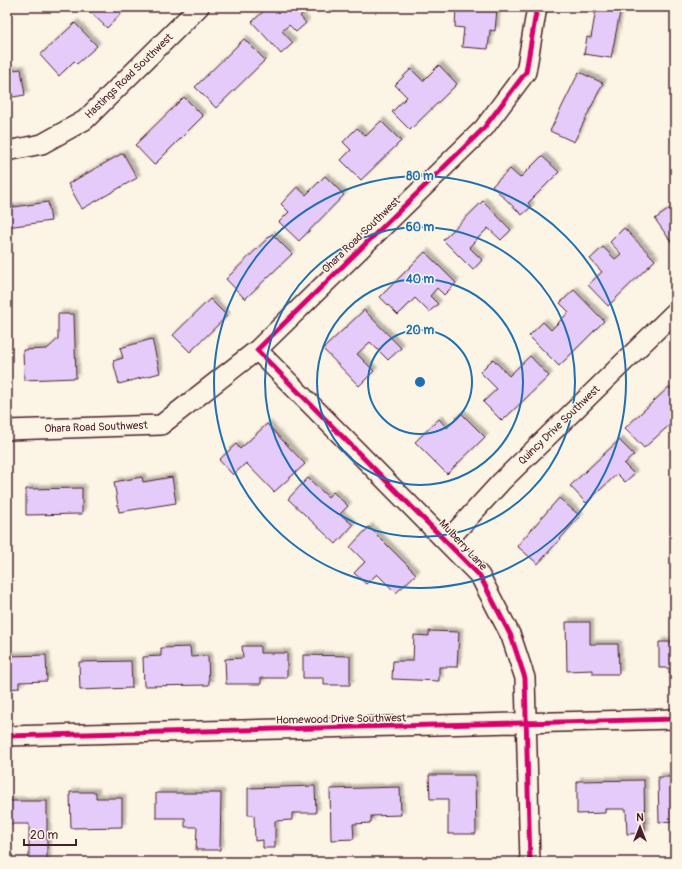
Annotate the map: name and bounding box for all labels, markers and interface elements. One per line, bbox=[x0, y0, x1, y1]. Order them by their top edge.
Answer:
street label: Hastings Road Southwest bbox=[82, 30, 176, 121]
text: 80 m bbox=[406, 169, 434, 184]
street label: Ohara Road Southwest bbox=[319, 194, 403, 276]
text: 60 m bbox=[406, 220, 435, 235]
text: 40 m bbox=[405, 272, 435, 287]
text: 20 m bbox=[406, 323, 434, 338]
centre of rings bbox=[413, 375, 427, 389]
street label: Quincy Drive Southwest bbox=[515, 382, 603, 467]
street label: Ohara Road Southwest bbox=[44, 419, 149, 435]
street label: Mulberry Lane bbox=[436, 517, 490, 573]
street label: Homewood Drive Southwest bbox=[276, 711, 407, 727]
north arrow bbox=[620, 807, 660, 847]
text: N bbox=[636, 811, 644, 824]
scale bar bbox=[24, 821, 76, 847]
text: 20 m bbox=[30, 828, 59, 843]

